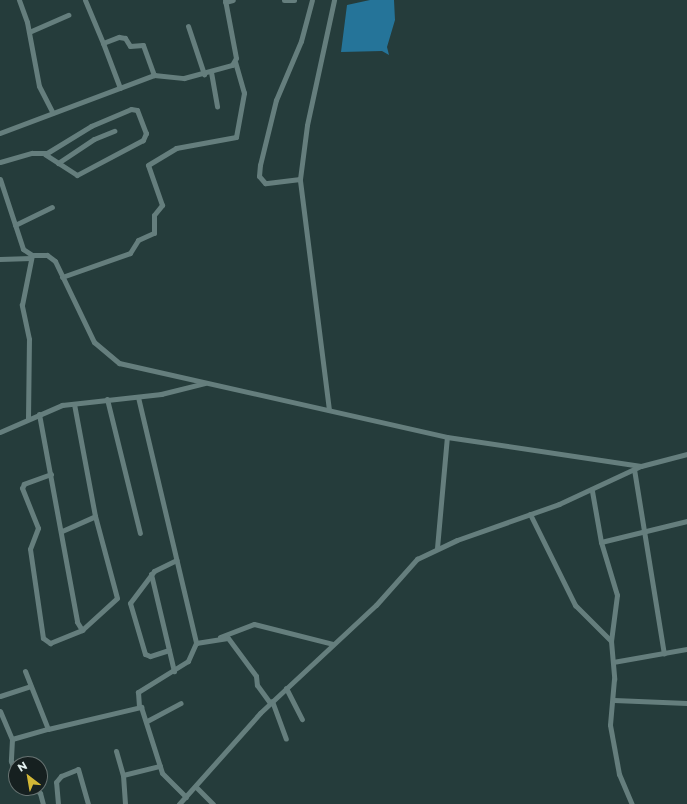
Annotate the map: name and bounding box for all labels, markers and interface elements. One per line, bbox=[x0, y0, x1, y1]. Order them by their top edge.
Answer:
north arrow bbox=[8, 756, 48, 796]
text: N bbox=[15, 758, 30, 775]

